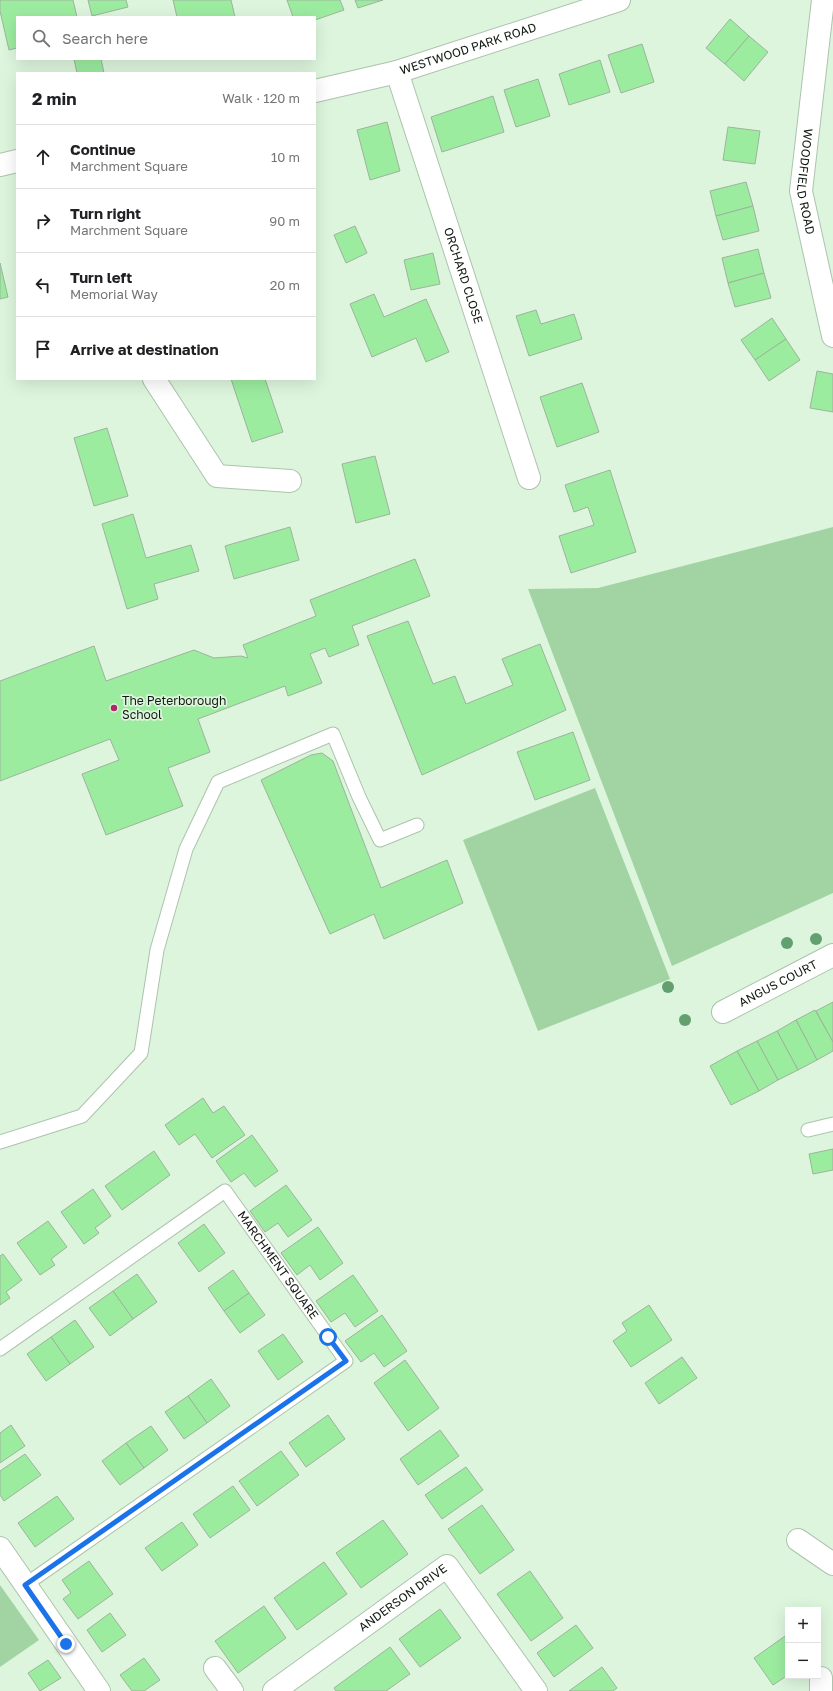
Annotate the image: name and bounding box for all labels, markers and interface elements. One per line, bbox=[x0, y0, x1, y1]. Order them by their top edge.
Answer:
search box bbox=[16, 16, 316, 60]
street label: WESTWOOD PARK ROAD bbox=[398, 19, 538, 78]
icon: search bbox=[30, 27, 52, 49]
text: Search here bbox=[62, 29, 148, 47]
text: 2 min bbox=[32, 88, 76, 109]
text: Walk · 120 m bbox=[222, 90, 300, 106]
street label: WOODFIELD ROAD bbox=[794, 128, 818, 236]
text: Continue bbox=[70, 140, 136, 158]
icon: ahead bbox=[32, 146, 54, 168]
text: 10 m bbox=[271, 149, 300, 165]
text: Marchment Square bbox=[70, 158, 188, 174]
text: Turn right bbox=[70, 204, 141, 222]
icon: right bbox=[32, 210, 54, 232]
text: 90 m bbox=[269, 213, 300, 229]
text: Marchment Square bbox=[70, 222, 188, 238]
street label: ORCHARD CLOSE bbox=[441, 225, 486, 325]
text: Turn left bbox=[70, 268, 132, 286]
icon: left bbox=[32, 274, 54, 296]
text: 20 m bbox=[270, 277, 300, 293]
text: Memorial Way bbox=[70, 286, 158, 302]
icon: arrive bbox=[32, 338, 54, 360]
text: Arrive at destination bbox=[70, 340, 219, 358]
place label: The Peterborough School bbox=[122, 693, 226, 722]
marker: The Peterborough School bbox=[109, 703, 119, 713]
street label: ANGUS COURT bbox=[736, 956, 820, 1010]
street label: MARCHMENT SQUARE bbox=[235, 1208, 322, 1322]
route start bbox=[319, 1328, 337, 1346]
street label: ANDERSON DRIVE bbox=[355, 1560, 450, 1634]
map controls bbox=[785, 1607, 821, 1679]
button: + bbox=[785, 1607, 821, 1643]
route end bbox=[57, 1635, 75, 1653]
button: − bbox=[785, 1643, 821, 1679]

